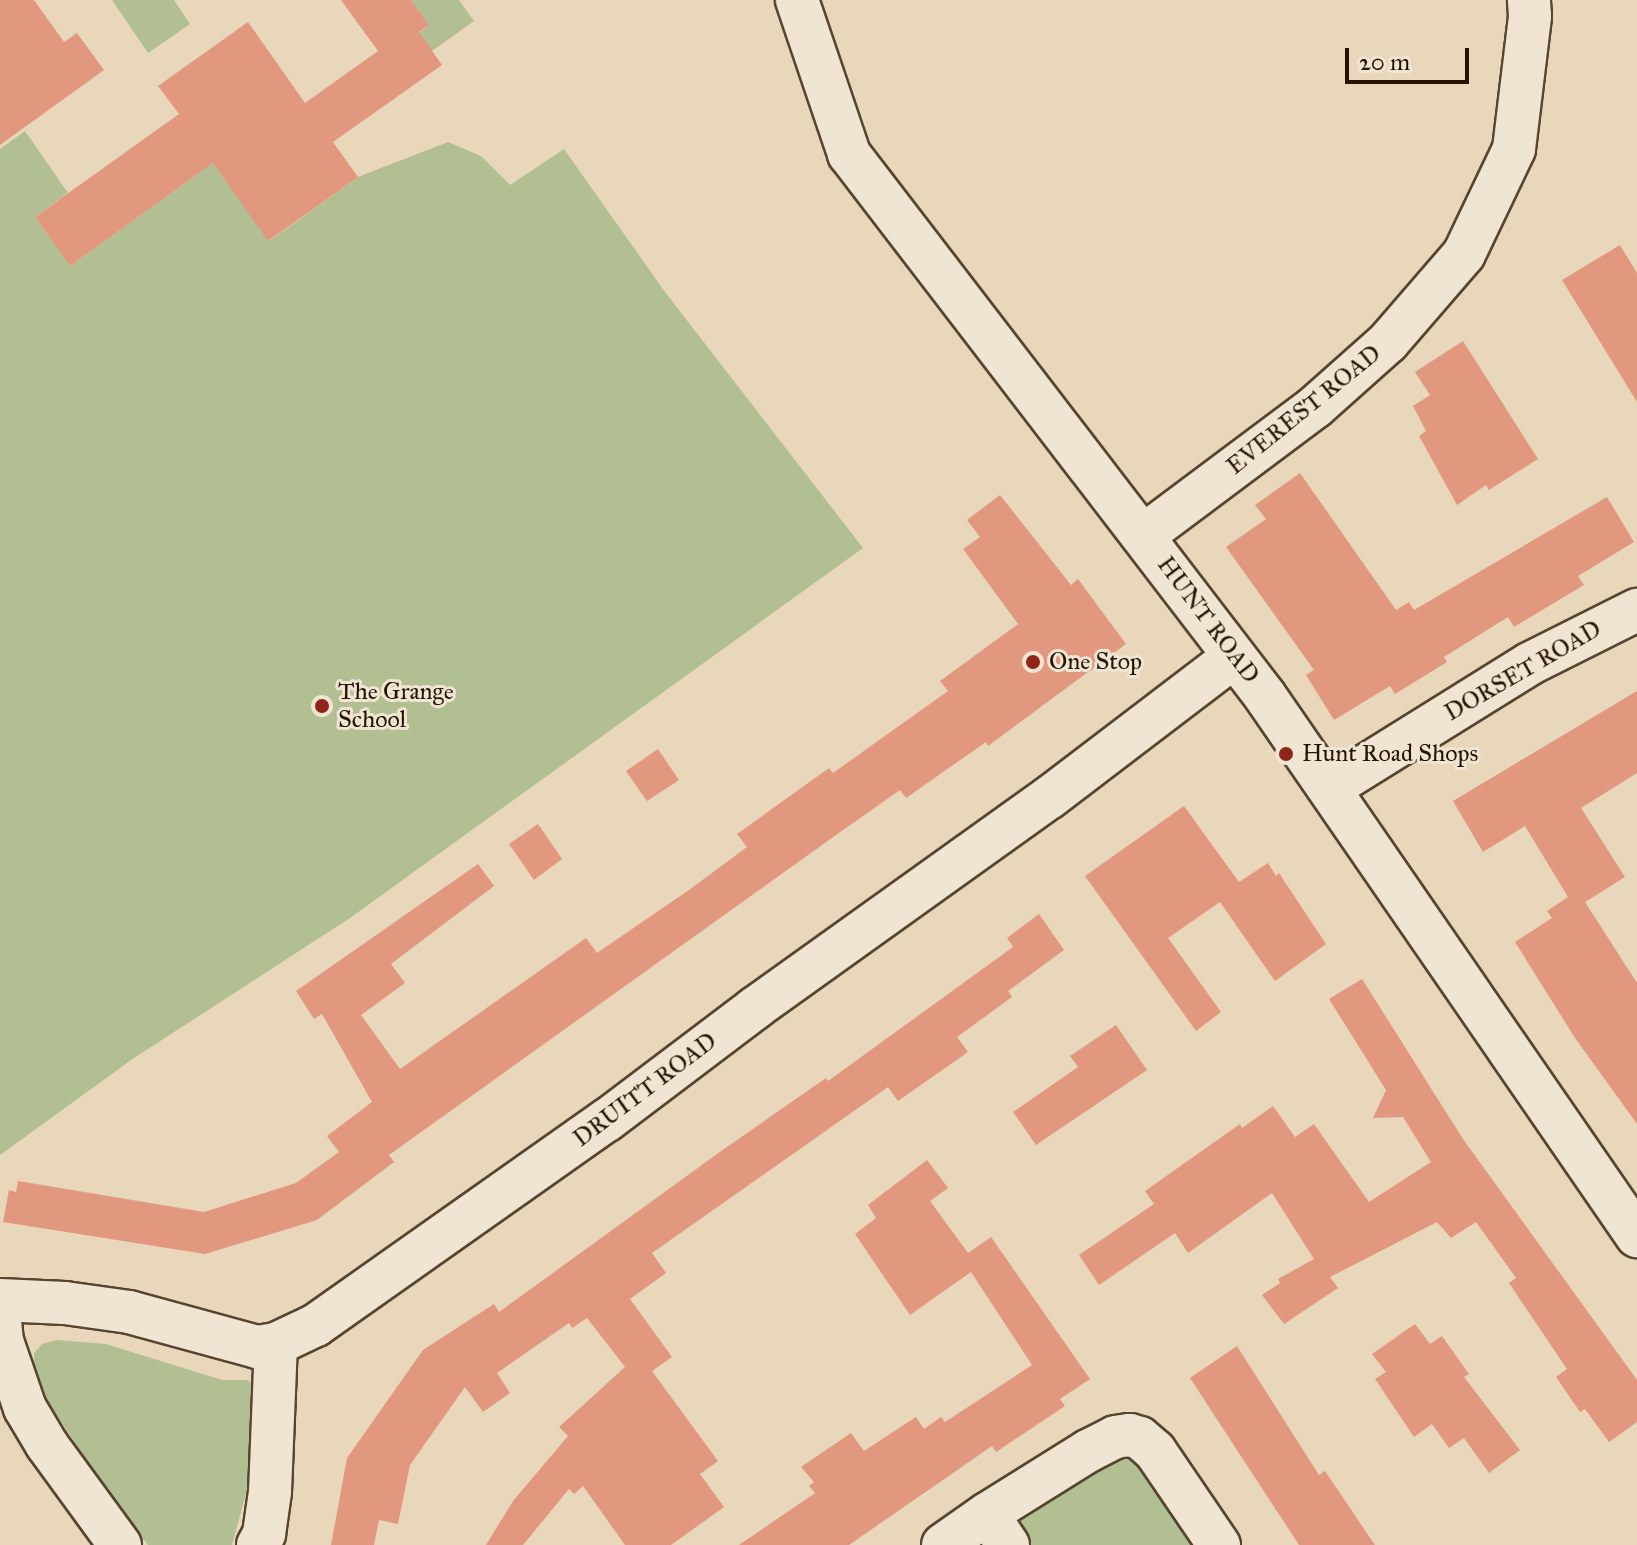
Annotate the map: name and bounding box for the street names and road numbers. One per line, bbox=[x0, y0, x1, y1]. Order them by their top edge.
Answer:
street label: EVEREST ROAD bbox=[1221, 339, 1387, 481]
street label: HUNT ROAD bbox=[1151, 551, 1265, 689]
street label: DORSET ROAD bbox=[1440, 615, 1606, 727]
street label: DRUITT ROAD bbox=[568, 1027, 722, 1153]

